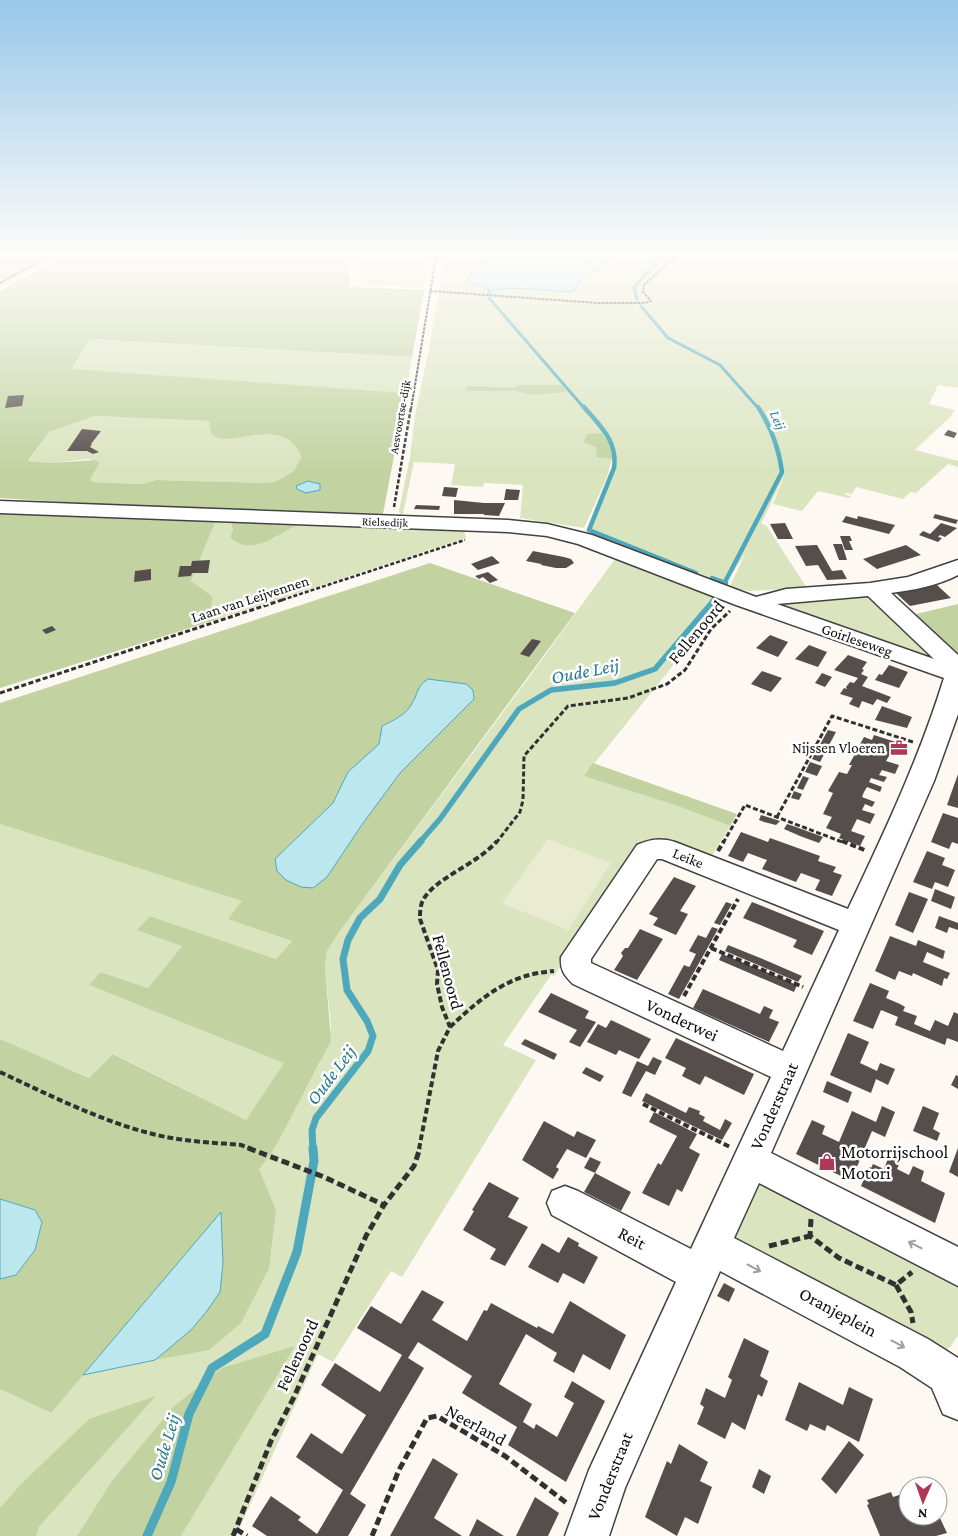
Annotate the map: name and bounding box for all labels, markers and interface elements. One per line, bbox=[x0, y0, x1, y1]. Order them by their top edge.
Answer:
street label: Aesvoortse-dijk bbox=[387, 379, 413, 455]
water label: Leij bbox=[766, 408, 789, 433]
street label: Rielsedijk bbox=[362, 514, 409, 530]
street label: Laan van Leijvennen bbox=[189, 572, 311, 627]
street label: Fellenoord bbox=[664, 596, 729, 668]
street label: Goirleseweg bbox=[819, 620, 895, 661]
water label: Oude Leij bbox=[549, 654, 621, 689]
office icon: Nijssen Vloeren bbox=[889, 738, 909, 758]
place label: Nijssen Vloeren bbox=[792, 740, 885, 757]
street label: Leike bbox=[670, 845, 706, 871]
street label: Fellenoord bbox=[428, 932, 468, 1012]
street label: Vonderwei bbox=[643, 995, 722, 1046]
water label: Oude Leij bbox=[302, 1041, 361, 1109]
street label: Vonderstraat bbox=[746, 1058, 803, 1153]
place label: Motorrijschool Motori bbox=[841, 1142, 949, 1183]
shop icon: Motorrijschool Motori bbox=[817, 1152, 837, 1172]
street label: Reit bbox=[615, 1223, 650, 1254]
one-way arrow bbox=[907, 1240, 922, 1250]
one-way arrow bbox=[747, 1263, 762, 1273]
street label: Oranjeplein bbox=[795, 1283, 880, 1342]
street label: Fellenoord bbox=[272, 1316, 323, 1394]
one-way arrow bbox=[890, 1340, 905, 1349]
street label: Neerland bbox=[442, 1400, 510, 1450]
water label: Oude Leij bbox=[144, 1411, 185, 1483]
street label: Vonderstraat bbox=[583, 1428, 637, 1523]
north arrow bbox=[898, 1476, 948, 1526]
text: N bbox=[917, 1506, 928, 1522]

